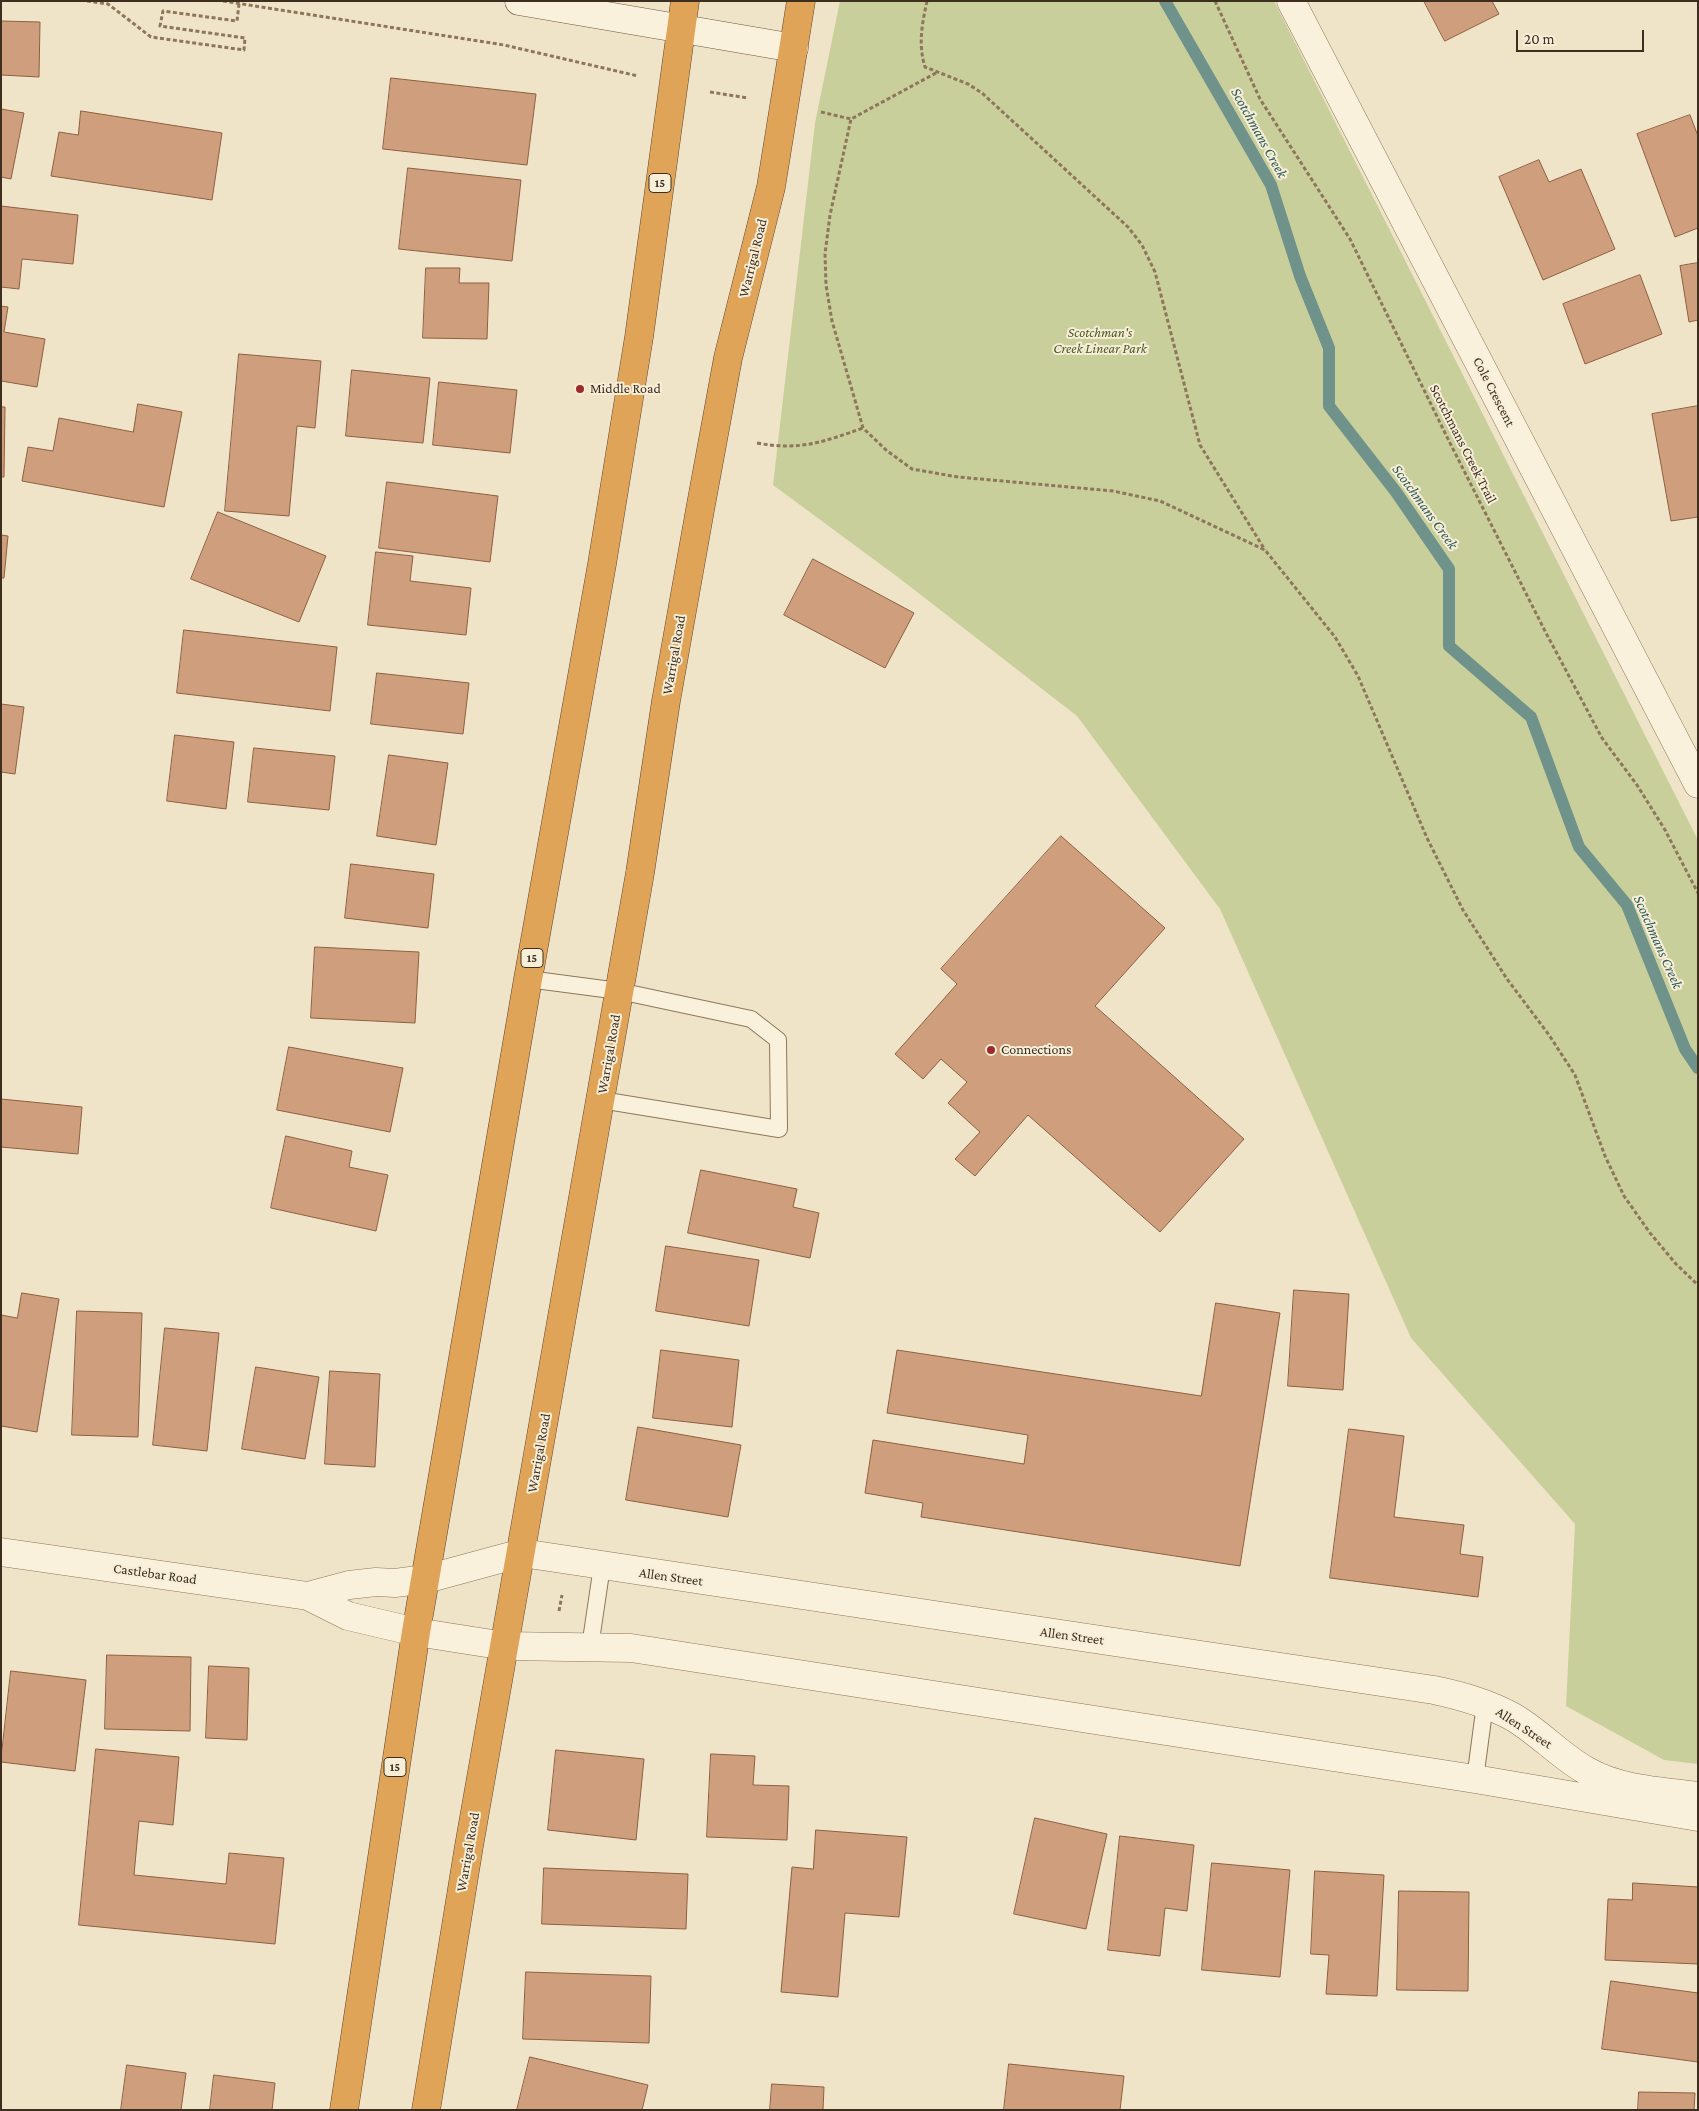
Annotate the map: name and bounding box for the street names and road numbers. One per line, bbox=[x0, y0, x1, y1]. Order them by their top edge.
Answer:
road number: 15 bbox=[649, 174, 671, 192]
street label: Warrigal Road bbox=[735, 217, 771, 299]
street label: Cole Crescent bbox=[1469, 354, 1519, 430]
street label: Scotchmans Creek Trail bbox=[1426, 382, 1500, 506]
street label: Warrigal Road bbox=[659, 614, 689, 696]
road number: 15 bbox=[521, 948, 543, 968]
street label: Warrigal Road bbox=[594, 1013, 624, 1095]
street label: Warrigal Road bbox=[524, 1412, 554, 1494]
street label: Castlebar Road bbox=[112, 1560, 198, 1588]
street label: Allen Street bbox=[638, 1564, 704, 1590]
street label: Allen Street bbox=[1039, 1623, 1105, 1649]
street label: Allen Street bbox=[1492, 1703, 1556, 1753]
road number: 15 bbox=[384, 1758, 406, 1776]
street label: Warrigal Road bbox=[453, 1811, 483, 1893]

